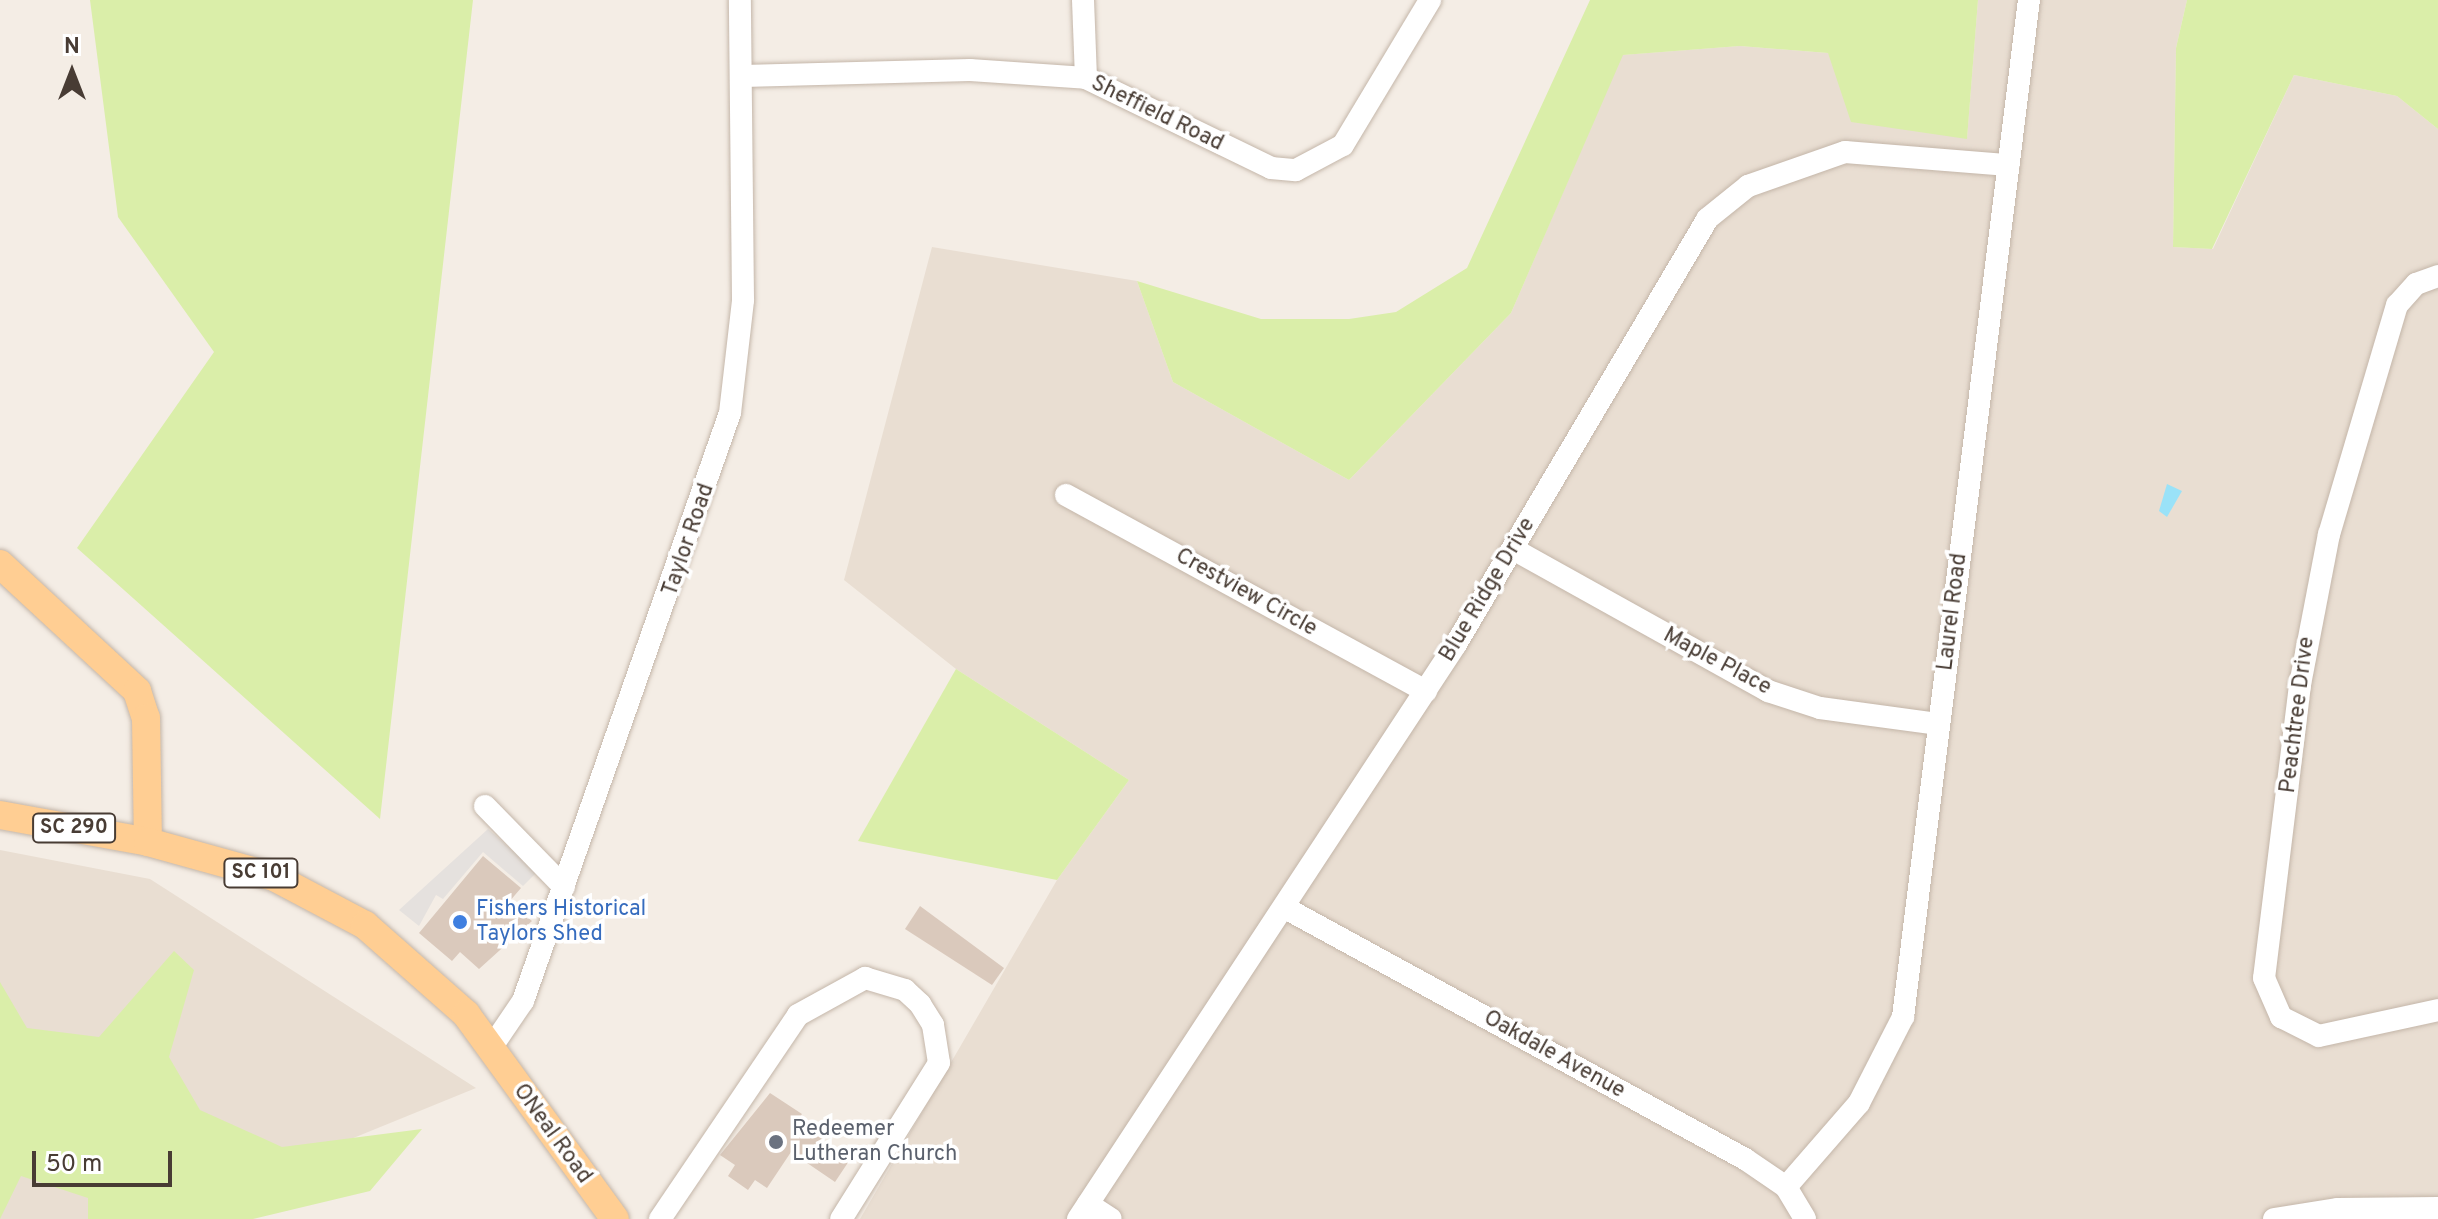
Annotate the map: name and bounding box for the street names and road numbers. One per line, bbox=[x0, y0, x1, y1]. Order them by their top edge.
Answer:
street label: Sheffield Road bbox=[1086, 71, 1228, 157]
street label: Taylor Road bbox=[657, 480, 721, 600]
street label: Blue Ridge Drive bbox=[1435, 513, 1541, 667]
street label: Crestview Circle bbox=[1171, 543, 1321, 643]
street label: Laurel Road bbox=[1933, 552, 1973, 672]
street label: Maple Place bbox=[1658, 622, 1776, 702]
street label: Peachtree Drive bbox=[2275, 635, 2321, 795]
road number: SC 290 bbox=[32, 812, 116, 844]
road number: SC 101 bbox=[223, 857, 299, 889]
street label: Oakdale Avenue bbox=[1478, 1005, 1630, 1105]
street label: ONeal Road bbox=[507, 1079, 597, 1189]

